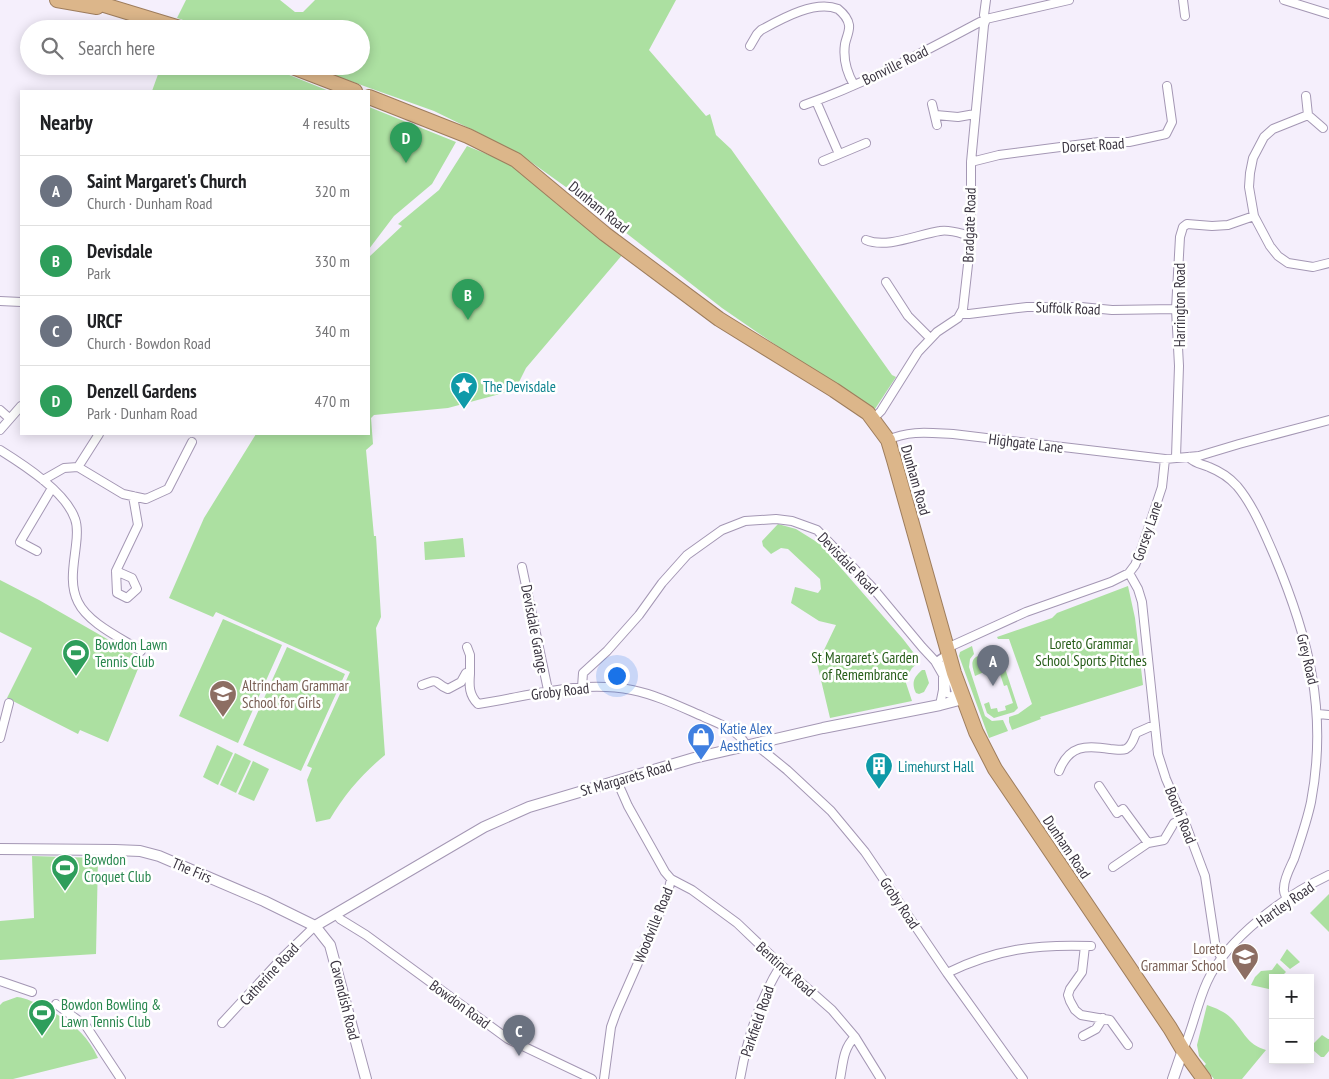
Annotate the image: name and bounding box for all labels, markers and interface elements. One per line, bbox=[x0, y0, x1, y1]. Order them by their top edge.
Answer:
search box bbox=[20, 20, 370, 75]
icon: search bbox=[38, 34, 66, 62]
text: Search here bbox=[78, 36, 155, 60]
street label: Bonville Road bbox=[859, 41, 931, 89]
text: Nearby bbox=[40, 109, 93, 136]
text: 4 results bbox=[303, 113, 350, 133]
pin: D bbox=[390, 122, 422, 163]
street label: Dorset Road bbox=[1061, 133, 1125, 157]
text: Saint Margaret's Church bbox=[87, 169, 246, 193]
street label: Dunham Road bbox=[565, 177, 633, 237]
text: A bbox=[52, 181, 60, 201]
text: 320 m bbox=[315, 181, 350, 201]
street label: Bradgate Road bbox=[958, 187, 980, 263]
text: Church · Dunham Road bbox=[87, 193, 213, 213]
text: Devisdale bbox=[87, 239, 153, 263]
text: B bbox=[52, 251, 60, 271]
text: 330 m bbox=[315, 251, 350, 271]
text: Park bbox=[87, 263, 111, 283]
street label: Harrington Road bbox=[1170, 263, 1189, 347]
pin: B bbox=[452, 279, 484, 320]
street label: Suffolk Road bbox=[1035, 297, 1101, 319]
text: URCF bbox=[87, 309, 123, 333]
text: C bbox=[52, 321, 60, 341]
text: 340 m bbox=[315, 321, 350, 341]
text: Church · Bowdon Road bbox=[87, 333, 211, 353]
place icon: The Devisdale bbox=[449, 371, 479, 410]
place label: The Devisdale bbox=[483, 377, 556, 396]
text: Denzell Gardens bbox=[87, 379, 197, 403]
text: D bbox=[52, 391, 60, 411]
text: 470 m bbox=[315, 391, 350, 411]
text: Park · Dunham Road bbox=[87, 403, 198, 423]
street label: Highgate Lane bbox=[988, 429, 1064, 457]
street label: Dunham Road bbox=[897, 443, 935, 517]
street label: Gorsey Lane bbox=[1128, 499, 1166, 563]
street label: Devisdale Road bbox=[814, 528, 882, 598]
street label: Devisdale Grange bbox=[517, 583, 553, 675]
street label: Grey Road bbox=[1293, 632, 1323, 686]
park label: Loreto Grammar School Sports Pitches bbox=[1035, 634, 1147, 670]
place label: Bowdon Lawn Tennis Club bbox=[95, 635, 167, 671]
sports icon: Bowdon Lawn Tennis Club bbox=[61, 638, 91, 677]
pin: A bbox=[977, 645, 1009, 686]
park label: St Margaret's Garden of Remembrance bbox=[811, 648, 919, 684]
your location bbox=[604, 663, 630, 689]
place label: Altrincham Grammar School for Girls bbox=[242, 676, 350, 712]
street label: Groby Road bbox=[530, 678, 590, 704]
school or university icon: Altrincham Grammar School for Girls bbox=[208, 679, 238, 718]
place label: Katie Alex Aesthetics bbox=[720, 719, 773, 755]
shop icon: Katie Alex Aesthetics bbox=[686, 722, 716, 761]
building icon: Limehurst Hall bbox=[864, 751, 894, 790]
street label: St Margarets Road bbox=[578, 756, 674, 800]
place label: Limehurst Hall bbox=[898, 757, 975, 776]
street label: Booth Road bbox=[1161, 784, 1201, 846]
street label: Dunham Road bbox=[1039, 812, 1095, 882]
place label: Bowdon Croquet Club bbox=[84, 850, 151, 886]
sports icon: Bowdon Croquet Club bbox=[50, 853, 80, 892]
street label: The Firs bbox=[169, 853, 215, 887]
street label: Groby Road bbox=[876, 874, 924, 932]
street label: Hartley Road bbox=[1252, 877, 1318, 931]
street label: Woodville Road bbox=[629, 884, 677, 966]
street label: Bentinck Road bbox=[752, 937, 820, 1001]
street label: Catherine Road bbox=[235, 939, 303, 1009]
place label: Loreto Grammar School bbox=[1141, 939, 1226, 975]
school or university icon: Loreto Grammar School bbox=[1230, 942, 1260, 981]
street label: Cavendish Road bbox=[326, 958, 364, 1042]
map controls bbox=[1269, 974, 1314, 1064]
button: + bbox=[1269, 974, 1314, 1019]
street label: Bowdon Road bbox=[426, 976, 494, 1032]
street label: Parkfield Road bbox=[736, 983, 778, 1059]
place label: Bowdon Bowling & Lawn Tennis Club bbox=[61, 995, 161, 1031]
sports icon: Bowdon Bowling & Lawn Tennis Club bbox=[27, 998, 57, 1037]
pin: C bbox=[503, 1015, 535, 1056]
button: − bbox=[1269, 1019, 1314, 1064]

